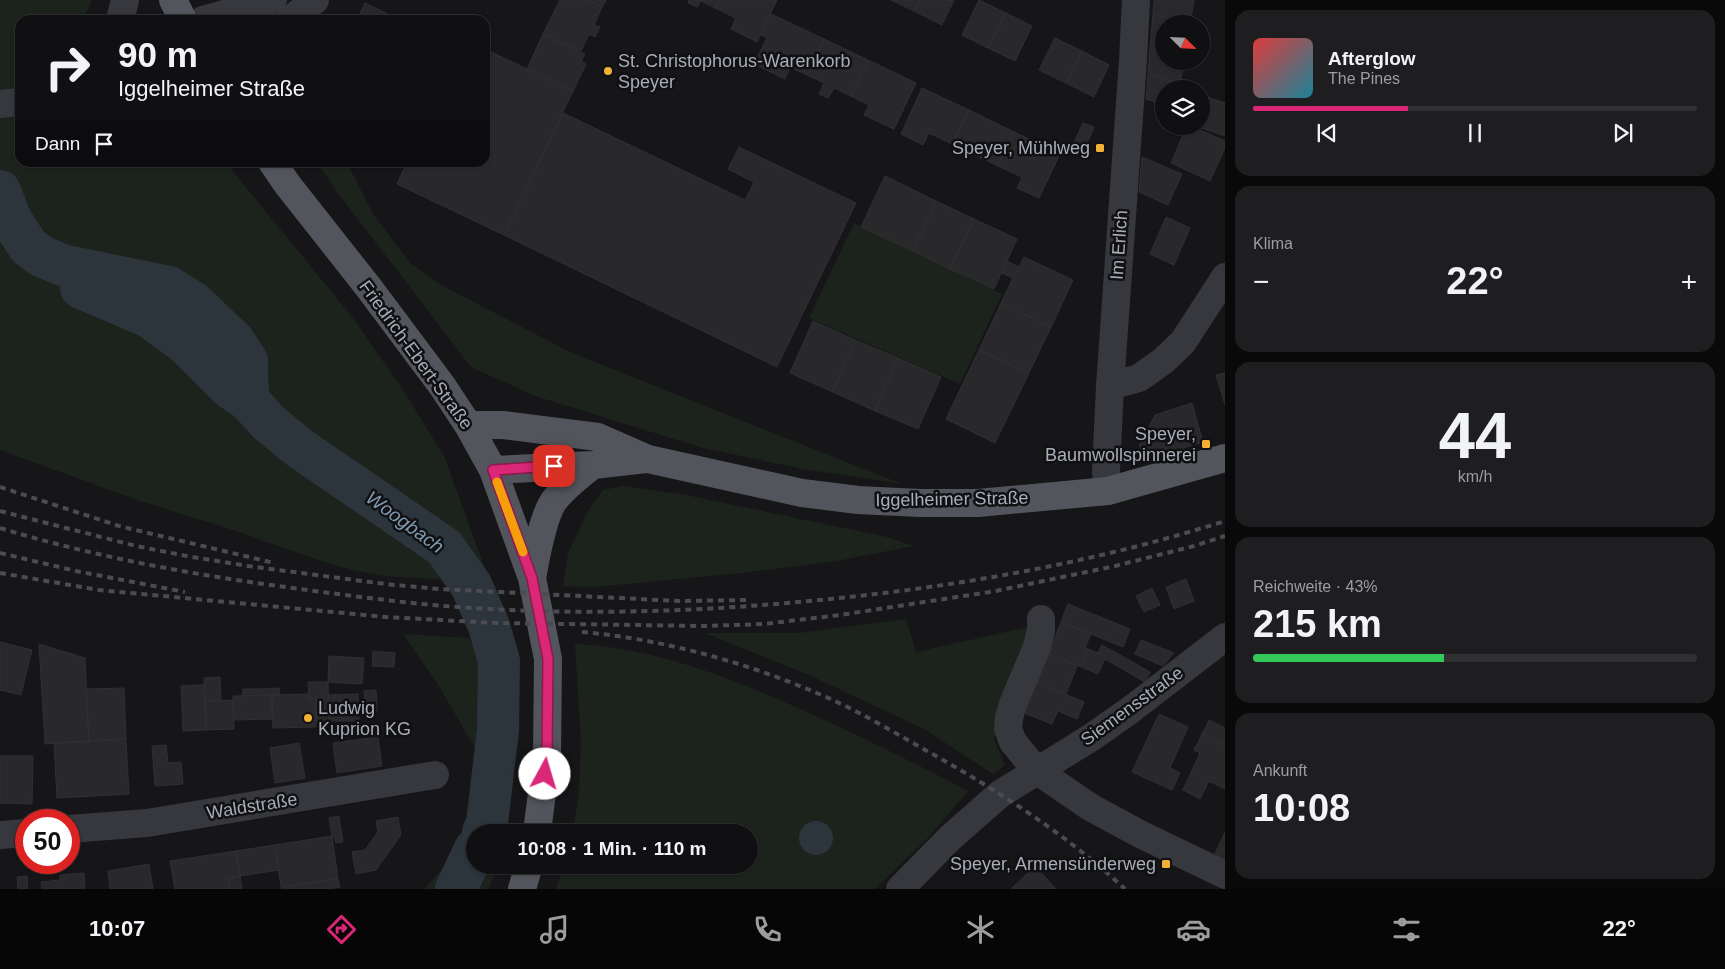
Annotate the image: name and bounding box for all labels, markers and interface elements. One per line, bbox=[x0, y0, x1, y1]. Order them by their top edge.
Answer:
north arrow bbox=[1155, 15, 1210, 70]
map controls bbox=[1155, 15, 1210, 135]
icon: right bbox=[35, 35, 100, 100]
text: 90 m bbox=[118, 35, 198, 74]
text: Afterglow bbox=[1328, 48, 1416, 69]
place label: St. Christophorus-Warenkorb Speyer bbox=[618, 51, 850, 92]
marker: St. Christophorus-Warenkorb Speyer bbox=[602, 65, 614, 77]
text: The Pines bbox=[1328, 70, 1400, 87]
text: Iggelheimer Straße bbox=[118, 76, 305, 101]
button: layers bbox=[1155, 80, 1210, 135]
icon: previous bbox=[1313, 119, 1341, 147]
icon: pause bbox=[1461, 119, 1489, 147]
icon: next bbox=[1609, 119, 1637, 147]
icon: arrive bbox=[90, 130, 118, 158]
text: Dann bbox=[35, 133, 80, 154]
place label: Speyer, Mühlweg bbox=[952, 138, 1090, 158]
marker: Speyer, Mühlweg bbox=[1094, 142, 1106, 154]
street label: Im Erlich bbox=[1107, 209, 1131, 281]
text: Klima bbox=[1253, 235, 1293, 252]
text: 22° bbox=[1446, 260, 1504, 302]
text: − bbox=[1253, 266, 1269, 297]
text: + bbox=[1681, 266, 1697, 297]
street label: Friedrich-Ebert-Straße bbox=[355, 277, 477, 433]
text: 44 bbox=[1439, 399, 1511, 472]
place label: Speyer, Baumwollspinnerei bbox=[1045, 424, 1196, 465]
marker: Speyer, Baumwollspinnerei bbox=[1200, 438, 1212, 450]
pin bbox=[533, 445, 575, 487]
icon: arrive bbox=[540, 452, 568, 480]
text: km/h bbox=[1458, 468, 1492, 485]
water label: Woogbach bbox=[362, 487, 448, 557]
street label: Iggelheimer Straße bbox=[875, 488, 1029, 510]
text: Reichweite · 43% bbox=[1253, 578, 1378, 595]
text: 215 km bbox=[1253, 603, 1382, 645]
street label: Siemensstraße bbox=[1077, 662, 1187, 750]
place label: Ludwig Kuprion KG bbox=[318, 698, 411, 739]
marker: Ludwig Kuprion KG bbox=[302, 712, 314, 724]
position arrow bbox=[518, 747, 570, 799]
text: Ankunft bbox=[1253, 762, 1307, 779]
text: 10:08 bbox=[1253, 787, 1350, 829]
street label: Waldstraße bbox=[205, 789, 299, 823]
speed limit sign: 50 bbox=[15, 809, 80, 874]
text: 10:08 · 1 Min. · 110 m bbox=[517, 838, 707, 859]
place label: Speyer, Armensünderweg bbox=[950, 854, 1156, 874]
marker: Speyer, Armensünderweg bbox=[1160, 858, 1172, 870]
icon: directions bbox=[324, 912, 359, 947]
icon: music bbox=[537, 912, 572, 947]
icon: phone bbox=[750, 912, 785, 947]
icon: climate bbox=[963, 912, 998, 947]
icon: car bbox=[1176, 912, 1211, 947]
icon: filters bbox=[1389, 912, 1424, 947]
text: 10:07 bbox=[89, 916, 145, 941]
text: 22° bbox=[1603, 916, 1636, 941]

